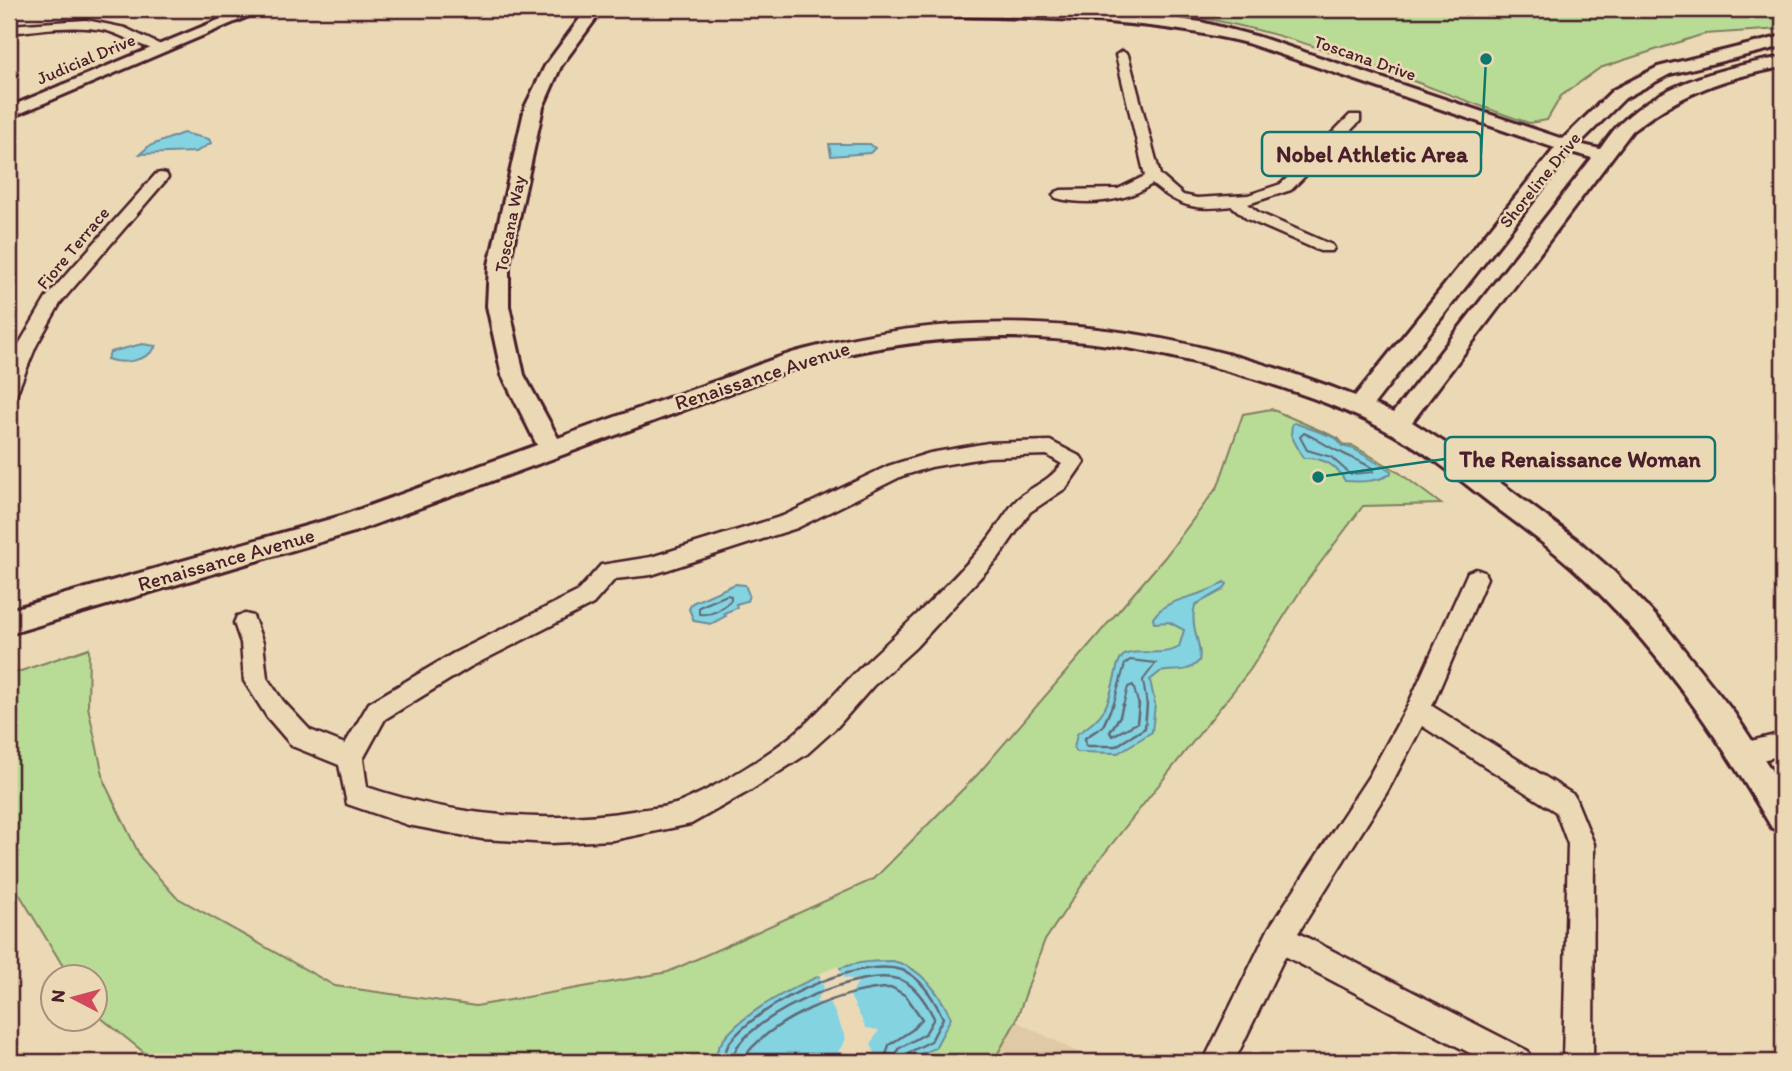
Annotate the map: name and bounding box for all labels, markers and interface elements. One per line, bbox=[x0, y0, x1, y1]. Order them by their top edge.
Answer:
street label: Judicial Drive bbox=[33, 28, 139, 90]
street label: Toscana Drive bbox=[1311, 30, 1419, 86]
street label: Shoreline Drive bbox=[1495, 128, 1585, 232]
callout: Nobel Athletic Area bbox=[1262, 132, 1481, 176]
text: Nobel Athletic Area bbox=[1276, 140, 1469, 168]
street label: Toscana Way bbox=[490, 173, 530, 274]
street label: Fiore Terrace bbox=[32, 202, 114, 294]
street label: Renaissance Avenue bbox=[671, 335, 853, 415]
callout: The Renaissance Woman bbox=[1445, 437, 1715, 481]
text: The Renaissance Woman bbox=[1458, 445, 1701, 473]
street label: Renaissance Avenue bbox=[135, 522, 317, 596]
north arrow bbox=[38, 962, 108, 1032]
text: N bbox=[45, 989, 70, 1004]

